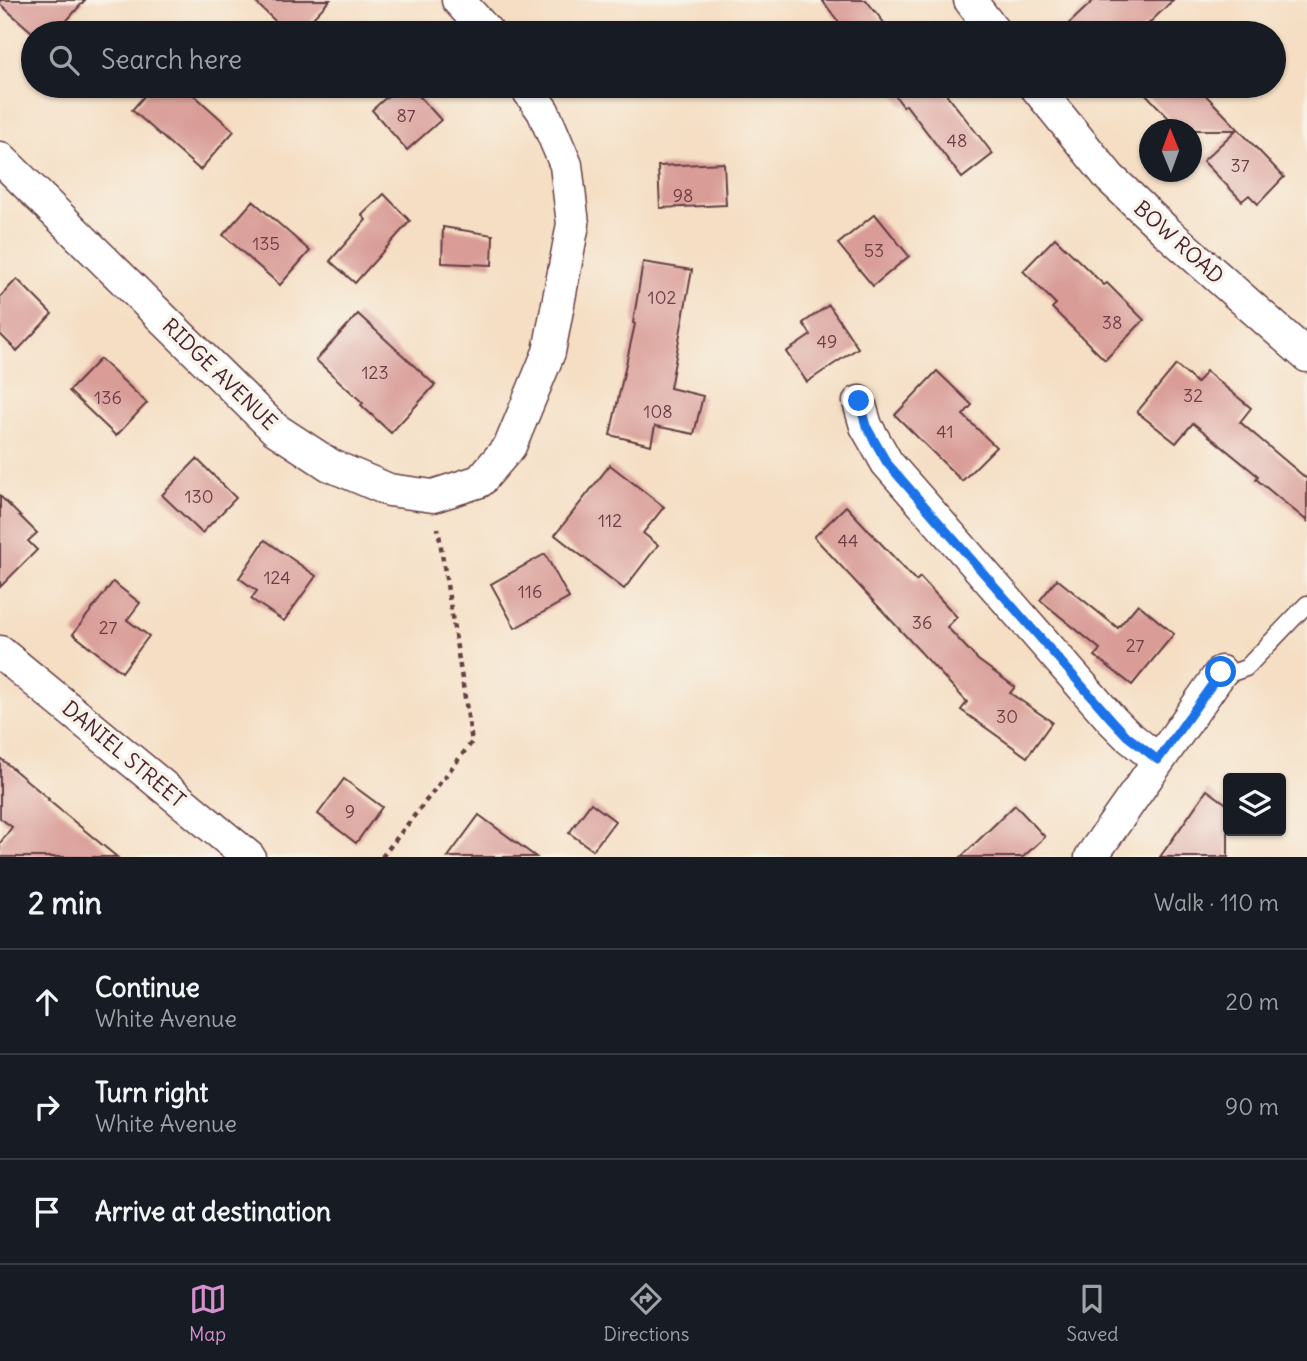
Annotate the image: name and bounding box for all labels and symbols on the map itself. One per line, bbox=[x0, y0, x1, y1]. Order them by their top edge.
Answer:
house number: 87 bbox=[396, 104, 416, 127]
north arrow bbox=[1139, 119, 1202, 182]
house number: 48 bbox=[947, 129, 967, 152]
house number: 37 bbox=[1230, 154, 1250, 177]
house number: 98 bbox=[673, 184, 693, 207]
street label: BOW ROAD bbox=[1128, 195, 1230, 289]
house number: 135 bbox=[252, 232, 280, 255]
house number: 53 bbox=[864, 239, 884, 262]
house number: 102 bbox=[648, 286, 677, 309]
house number: 38 bbox=[1102, 311, 1122, 334]
street label: RIDGE AVENUE bbox=[157, 312, 283, 436]
house number: 49 bbox=[817, 330, 837, 353]
house number: 123 bbox=[361, 361, 389, 384]
house number: 32 bbox=[1183, 384, 1203, 407]
route end bbox=[843, 385, 874, 416]
house number: 136 bbox=[94, 386, 122, 409]
house number: 108 bbox=[643, 400, 673, 423]
house number: 41 bbox=[936, 420, 954, 443]
house number: 130 bbox=[184, 485, 214, 508]
house number: 112 bbox=[598, 509, 622, 532]
house number: 44 bbox=[838, 529, 858, 552]
house number: 124 bbox=[263, 566, 291, 589]
house number: 116 bbox=[518, 580, 542, 603]
house number: 36 bbox=[912, 611, 932, 634]
house number: 27 bbox=[99, 616, 118, 639]
house number: 27 bbox=[1126, 634, 1145, 657]
route start bbox=[1205, 656, 1236, 687]
street label: DANIEL STREET bbox=[57, 695, 191, 813]
house number: 30 bbox=[996, 705, 1018, 728]
house number: 9 bbox=[345, 800, 355, 823]

